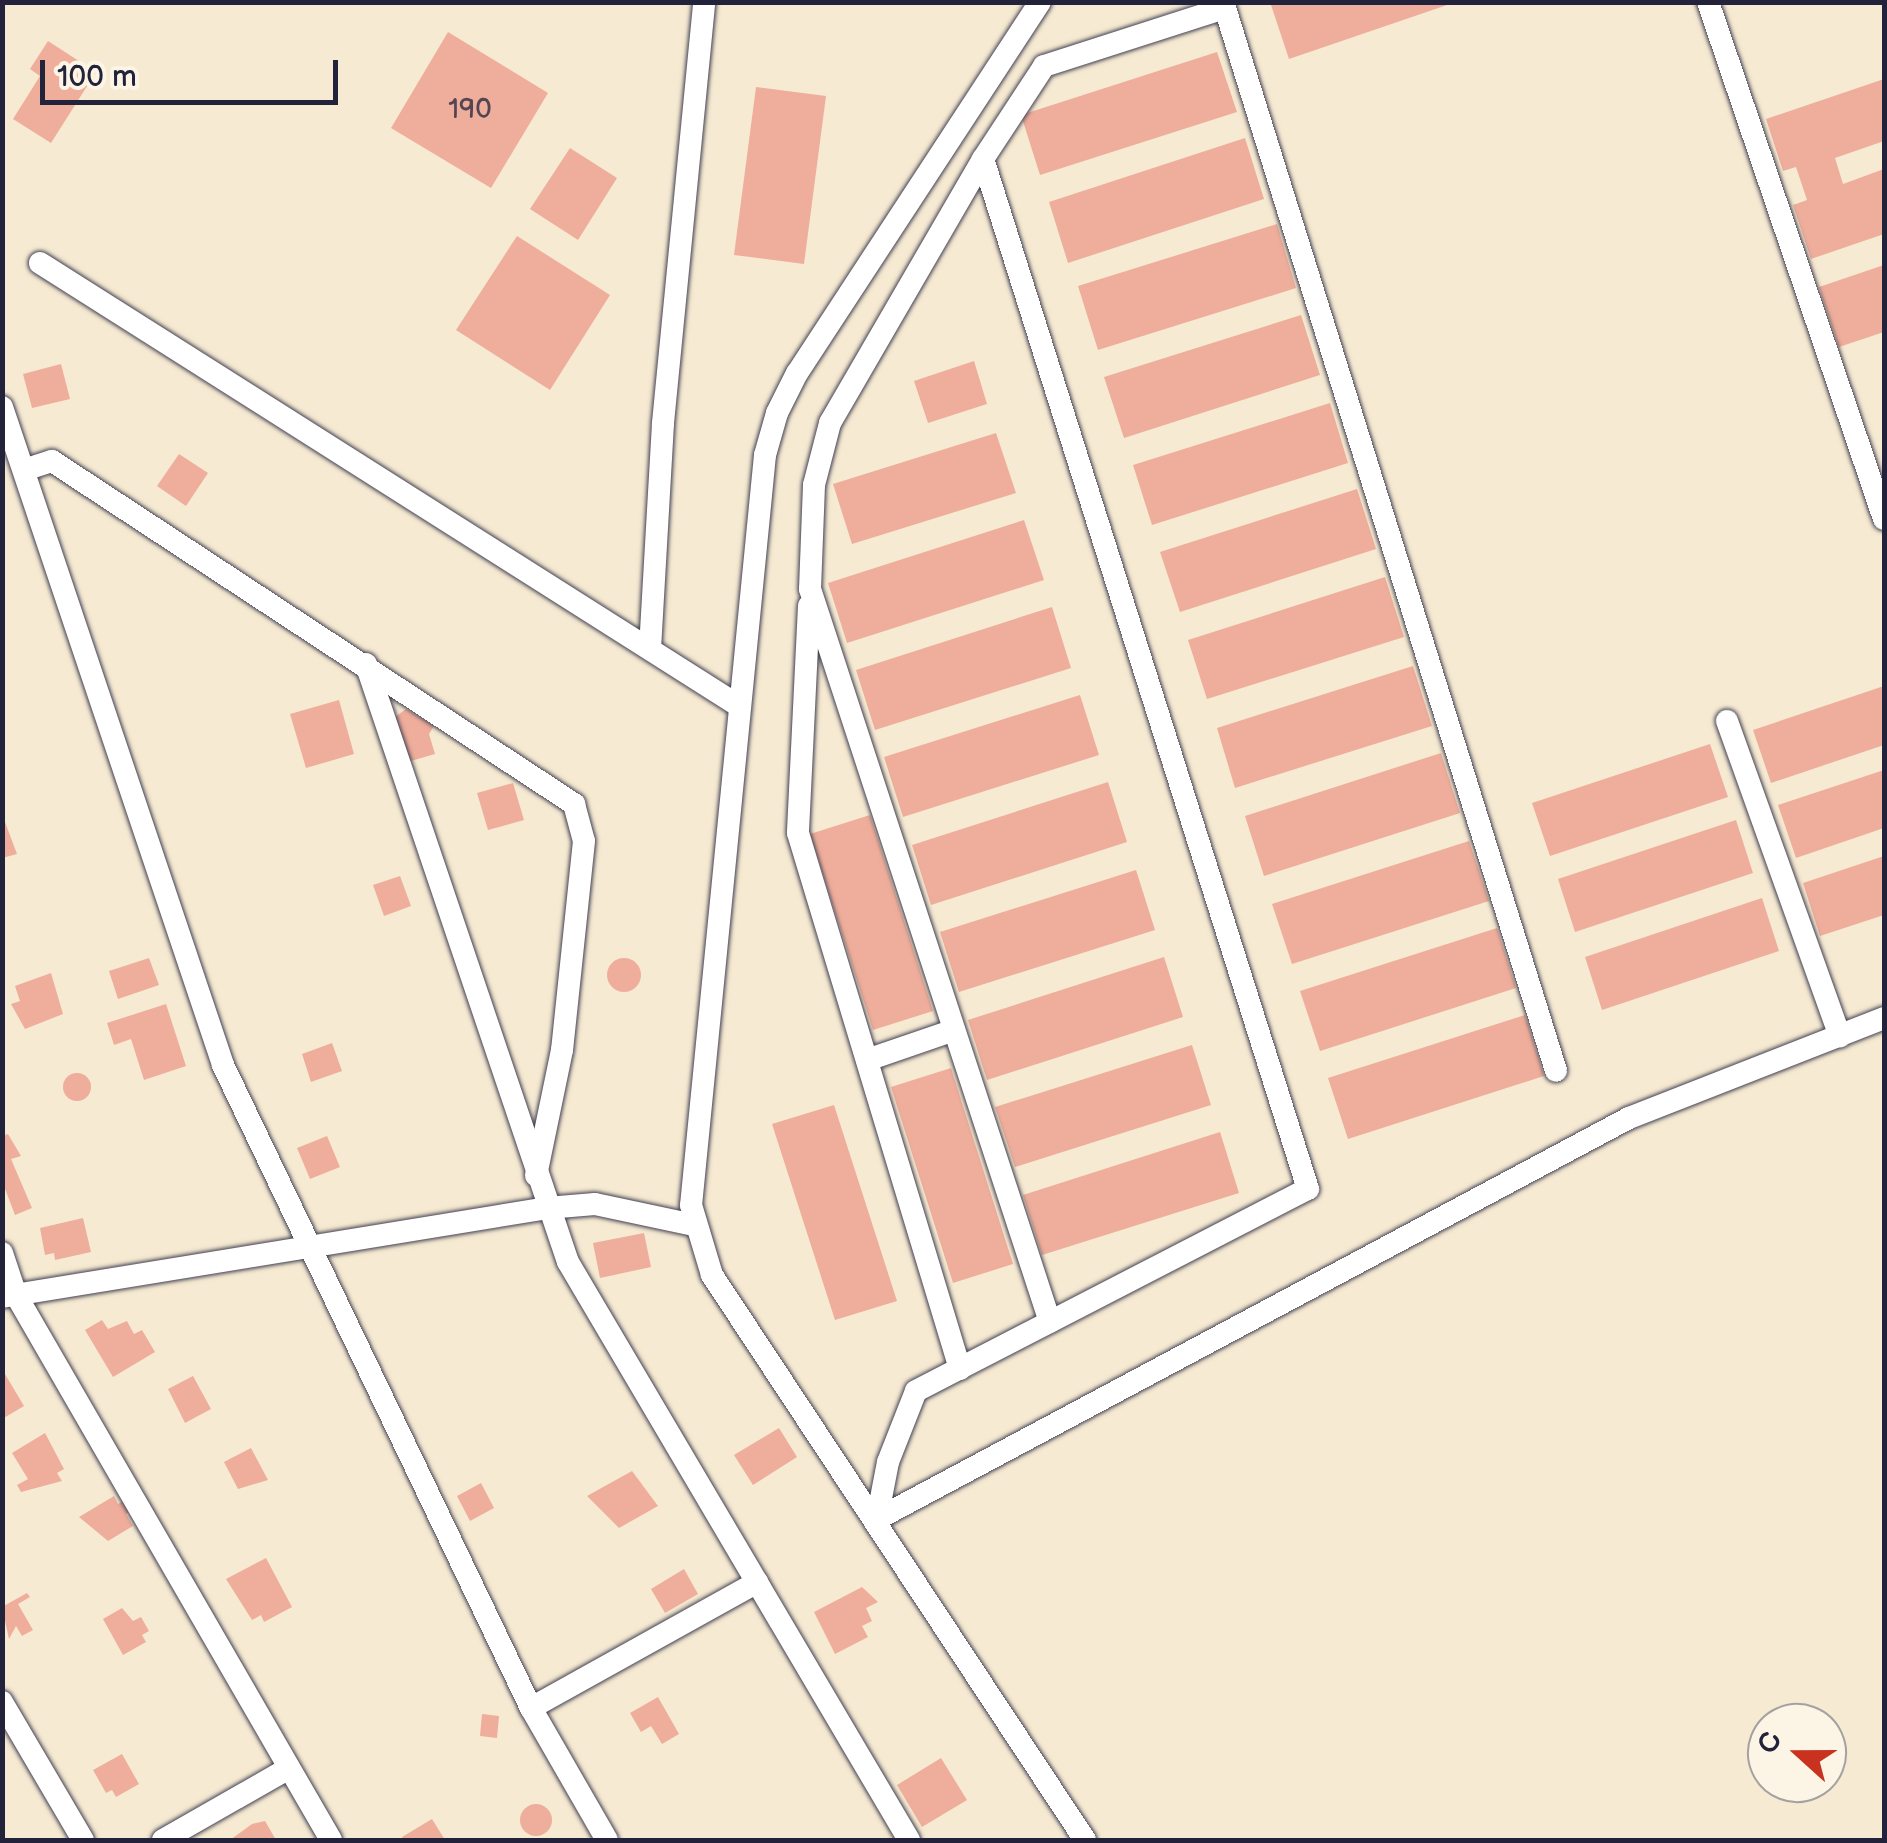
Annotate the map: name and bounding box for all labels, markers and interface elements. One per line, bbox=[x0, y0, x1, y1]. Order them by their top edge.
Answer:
scale bar bbox=[45, 40, 342, 102]
text: 100 m bbox=[57, 59, 137, 95]
house number: 190 bbox=[448, 93, 492, 127]
north arrow bbox=[1747, 1703, 1847, 1803]
text: С bbox=[1752, 1728, 1789, 1758]

